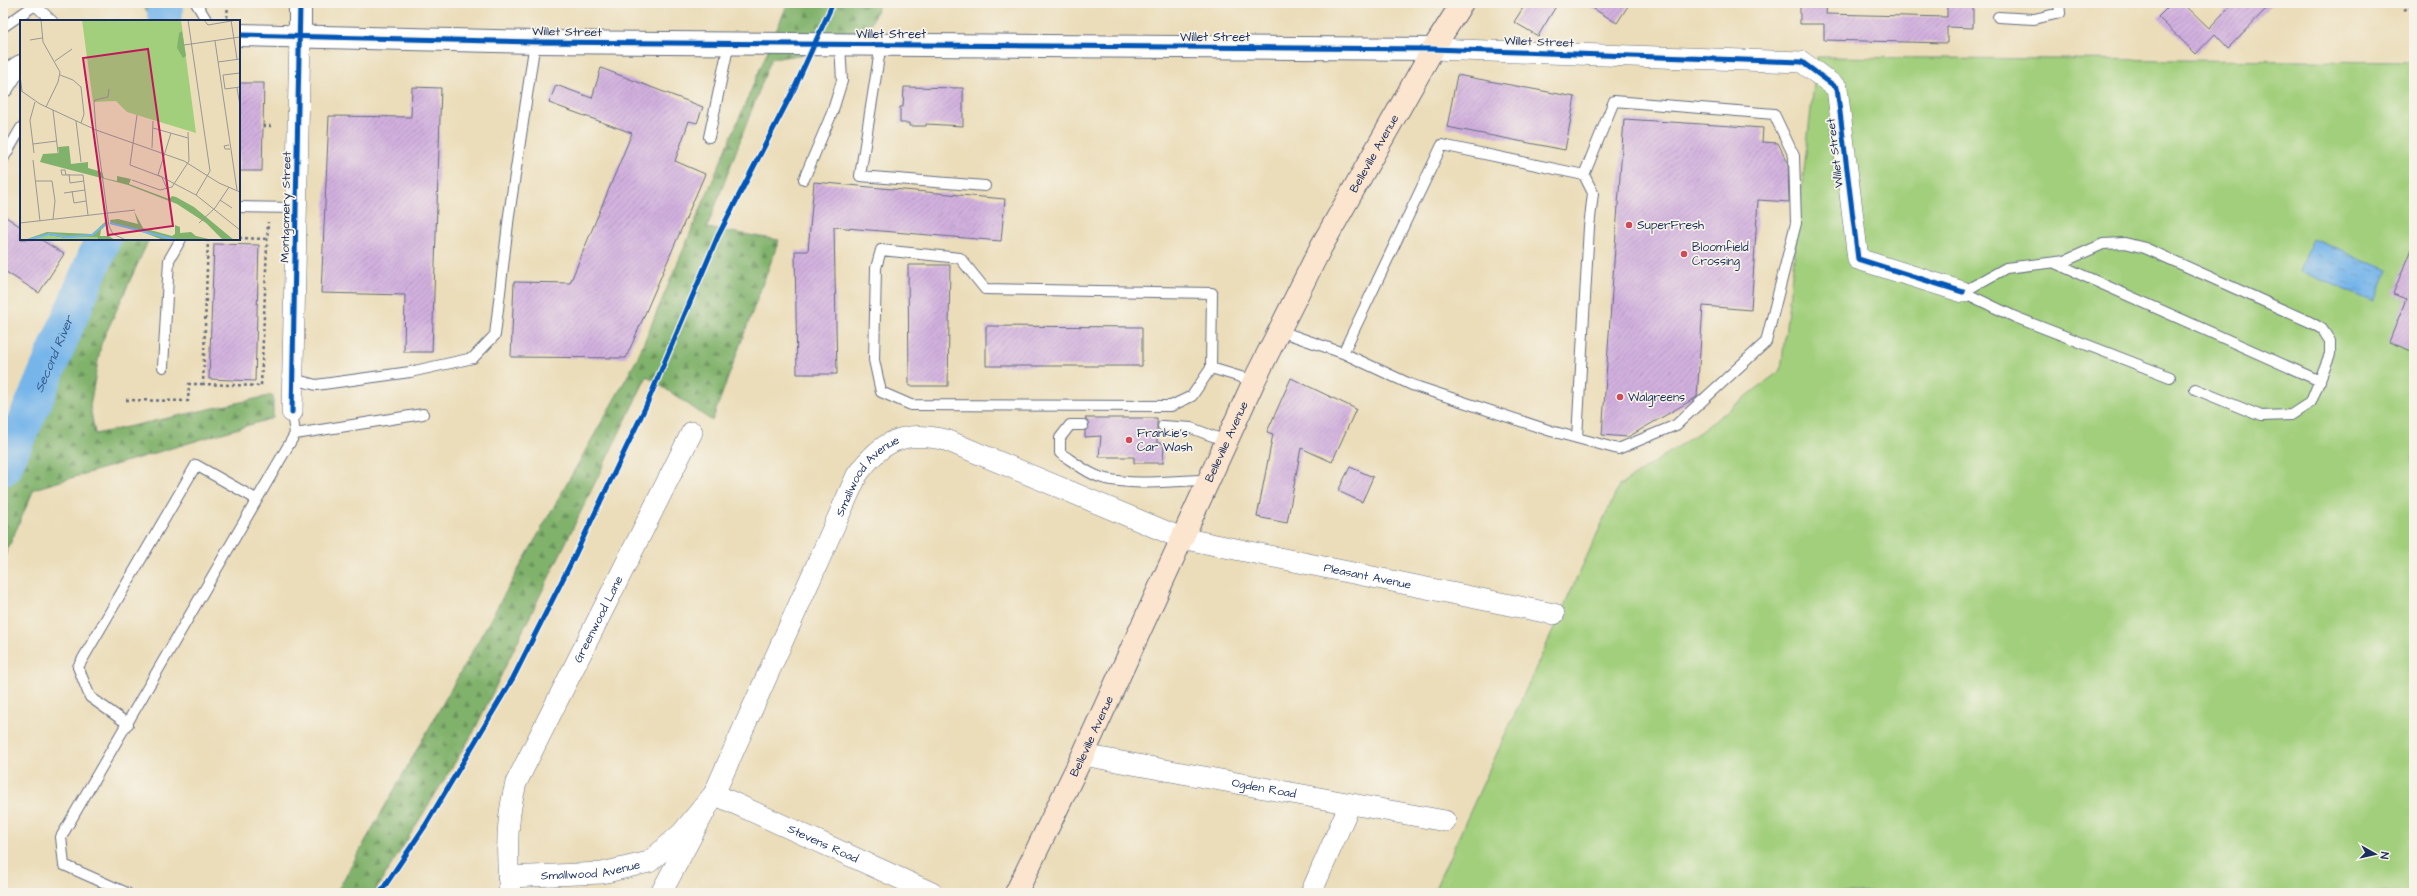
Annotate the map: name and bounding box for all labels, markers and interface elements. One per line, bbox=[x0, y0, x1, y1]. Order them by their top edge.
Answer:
inset map bbox=[20, 20, 240, 240]
street label: Willet Street bbox=[532, 23, 602, 41]
street label: Willet Street bbox=[856, 26, 926, 43]
street label: Willet Street bbox=[1180, 29, 1250, 46]
street label: Willet Street bbox=[1504, 32, 1574, 52]
street label: Belleville Avenue bbox=[1345, 111, 1403, 196]
street label: Willet Street bbox=[1822, 117, 1848, 189]
street label: Montgomery Street bbox=[277, 151, 296, 263]
place label: SuperFresh bbox=[1637, 217, 1704, 234]
marker: SuperFresh bbox=[1624, 220, 1634, 230]
place label: Bloomfield Crossing bbox=[1692, 239, 1749, 271]
marker: Bloomfield Crossing bbox=[1679, 249, 1689, 259]
water label: Second River bbox=[30, 311, 79, 395]
place label: Walgreens bbox=[1628, 389, 1685, 407]
marker: Walgreens bbox=[1615, 392, 1625, 402]
street label: Belleville Avenue bbox=[1200, 398, 1252, 485]
place label: Frankie's Car Wash bbox=[1137, 425, 1192, 456]
street label: Smallwood Avenue bbox=[831, 431, 902, 519]
marker: Frankie's Car Wash bbox=[1124, 435, 1134, 445]
street label: Pleasant Avenue bbox=[1322, 559, 1413, 593]
street label: Greenwood Lane bbox=[569, 573, 627, 666]
street label: Belleville Avenue bbox=[1065, 692, 1118, 780]
street label: Ogden Road bbox=[1230, 774, 1298, 802]
street label: Stevens Road bbox=[785, 820, 861, 867]
north arrow bbox=[2355, 834, 2395, 874]
text: N bbox=[2376, 851, 2392, 860]
street label: Smallwood Avenue bbox=[541, 856, 642, 884]

